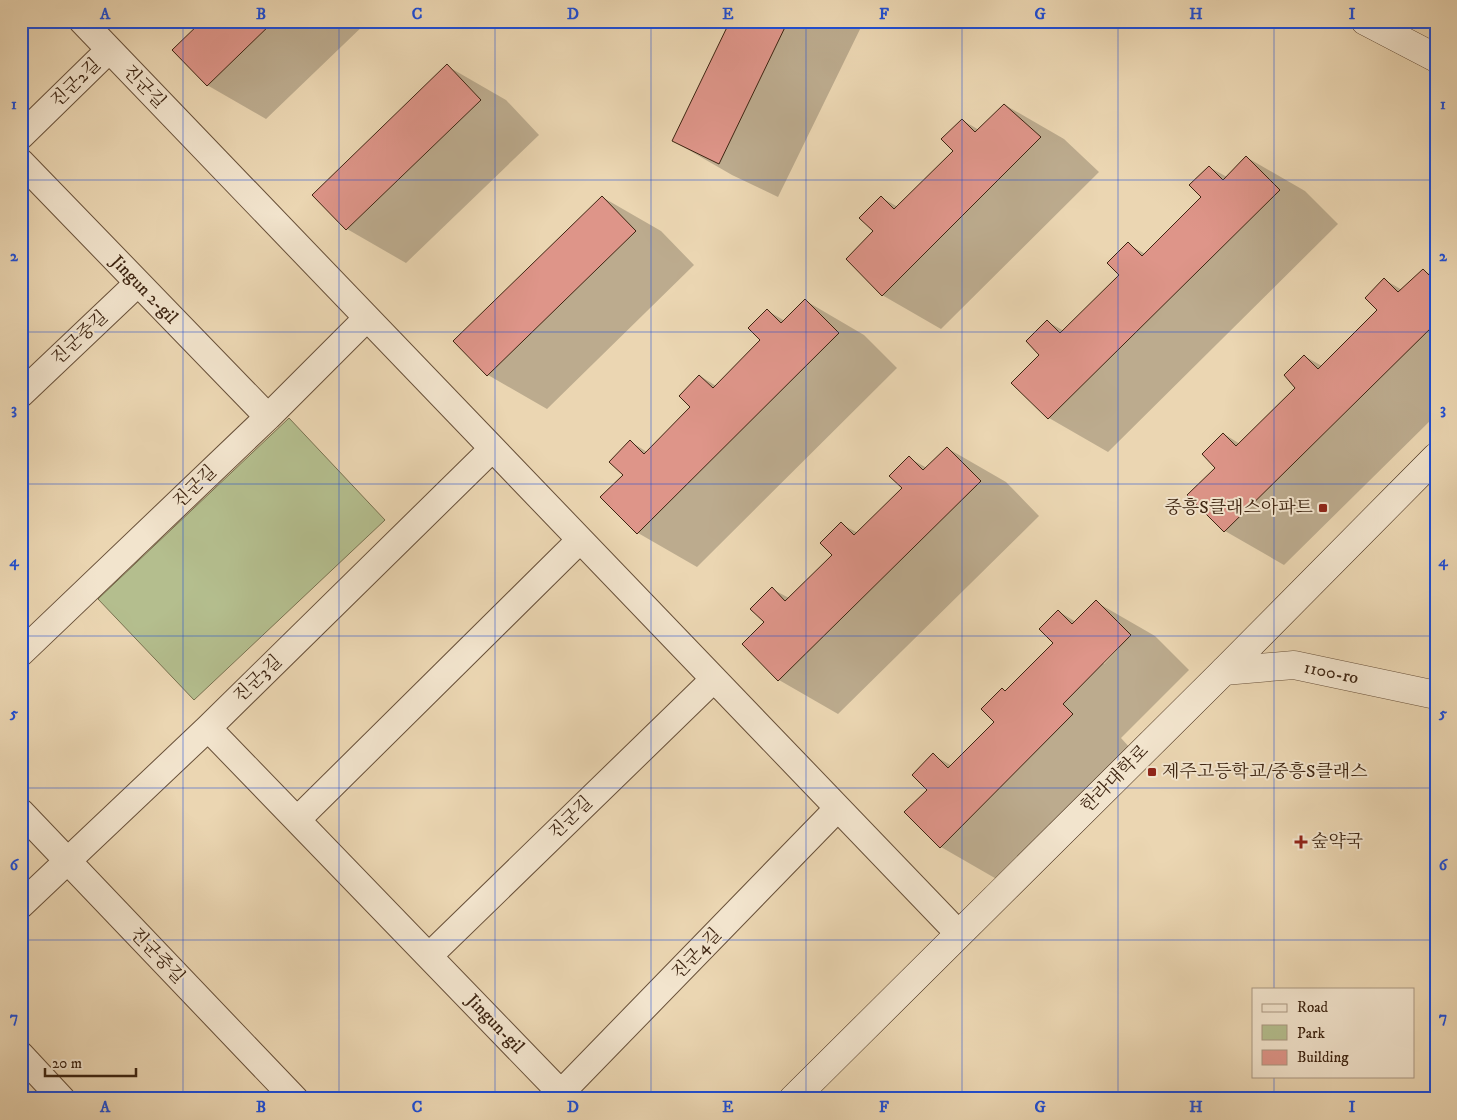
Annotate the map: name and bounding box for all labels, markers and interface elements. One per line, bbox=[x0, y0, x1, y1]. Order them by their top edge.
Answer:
text: A bbox=[99, 4, 111, 24]
text: B bbox=[256, 4, 266, 24]
text: C bbox=[412, 4, 422, 24]
text: D bbox=[567, 4, 579, 24]
text: E bbox=[722, 4, 734, 24]
text: F bbox=[879, 4, 889, 24]
text: G bbox=[1034, 4, 1046, 24]
text: H bbox=[1189, 4, 1203, 24]
text: I bbox=[1349, 4, 1356, 24]
street label: 진군2길 bbox=[46, 54, 106, 112]
street label: 진군길 bbox=[118, 61, 170, 113]
text: 1 bbox=[11, 94, 17, 114]
text: 1 bbox=[1440, 94, 1446, 114]
text: 2 bbox=[10, 246, 19, 266]
text: 2 bbox=[1439, 246, 1448, 266]
street label: Jingun 2-gil bbox=[105, 250, 182, 329]
street label: 진군중길 bbox=[47, 306, 113, 370]
text: 3 bbox=[11, 399, 17, 419]
text: 3 bbox=[1440, 399, 1446, 419]
street label: 진군길 bbox=[169, 461, 221, 513]
place label: 중흥S클래스아파트 bbox=[1164, 497, 1314, 519]
marker: 중흥S클래스아파트 bbox=[1317, 502, 1329, 514]
text: 4 bbox=[8, 551, 19, 571]
text: 4 bbox=[1437, 551, 1448, 571]
street label: 진군3길 bbox=[229, 651, 287, 707]
street label: 1100-ro bbox=[1302, 656, 1361, 690]
text: 5 bbox=[9, 703, 18, 723]
text: 5 bbox=[1438, 703, 1447, 723]
street label: 한라대학로 bbox=[1076, 740, 1154, 818]
place label: 제주고등학교/중흥S클래스 bbox=[1162, 761, 1368, 783]
marker: 제주고등학교/중흥S클래스 bbox=[1146, 766, 1158, 778]
street label: 진군길 bbox=[545, 792, 597, 844]
place label: 숲약국 bbox=[1311, 831, 1363, 853]
marker: 숲약국 bbox=[1295, 836, 1307, 848]
text: 6 bbox=[10, 855, 20, 875]
text: 6 bbox=[1439, 855, 1449, 875]
street label: 진군중길 bbox=[125, 923, 189, 989]
street label: 진군4길 bbox=[667, 924, 727, 984]
street label: Jingun-gil bbox=[460, 988, 529, 1059]
legend bbox=[1252, 988, 1414, 1078]
text: Road bbox=[1297, 998, 1329, 1017]
text: 7 bbox=[10, 1007, 18, 1027]
text: 7 bbox=[1439, 1007, 1447, 1027]
text: Park bbox=[1297, 1024, 1326, 1043]
scale bar bbox=[45, 1045, 136, 1077]
text: Building bbox=[1297, 1048, 1349, 1067]
text: 20 m bbox=[52, 1054, 82, 1073]
text: A bbox=[99, 1097, 111, 1117]
text: B bbox=[256, 1097, 266, 1117]
text: C bbox=[412, 1097, 422, 1117]
text: D bbox=[567, 1097, 579, 1117]
text: E bbox=[722, 1097, 734, 1117]
text: F bbox=[879, 1097, 889, 1117]
text: G bbox=[1034, 1097, 1046, 1117]
text: H bbox=[1189, 1097, 1203, 1117]
text: I bbox=[1349, 1097, 1356, 1117]

